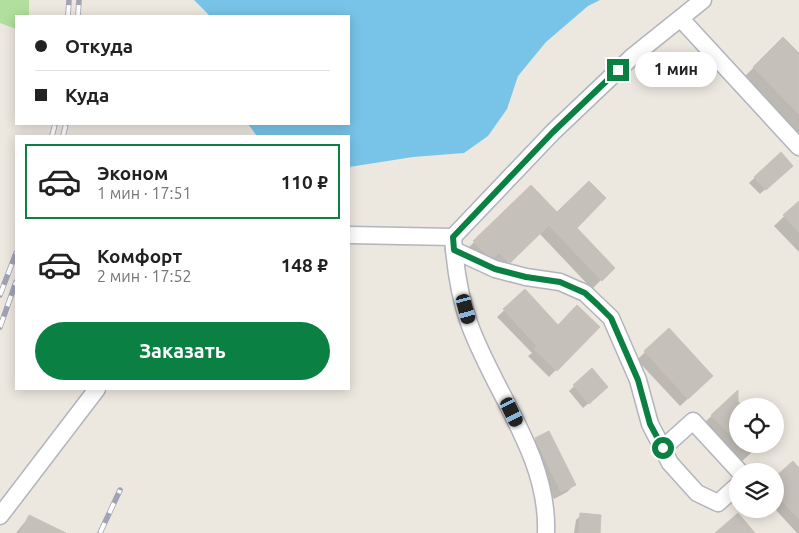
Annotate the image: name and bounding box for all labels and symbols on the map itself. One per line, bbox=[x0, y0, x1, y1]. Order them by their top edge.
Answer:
callout: 1 мин bbox=[636, 52, 718, 88]
route end bbox=[607, 59, 629, 81]
car bbox=[454, 293, 477, 325]
car bbox=[498, 395, 525, 429]
route start bbox=[652, 437, 674, 459]

